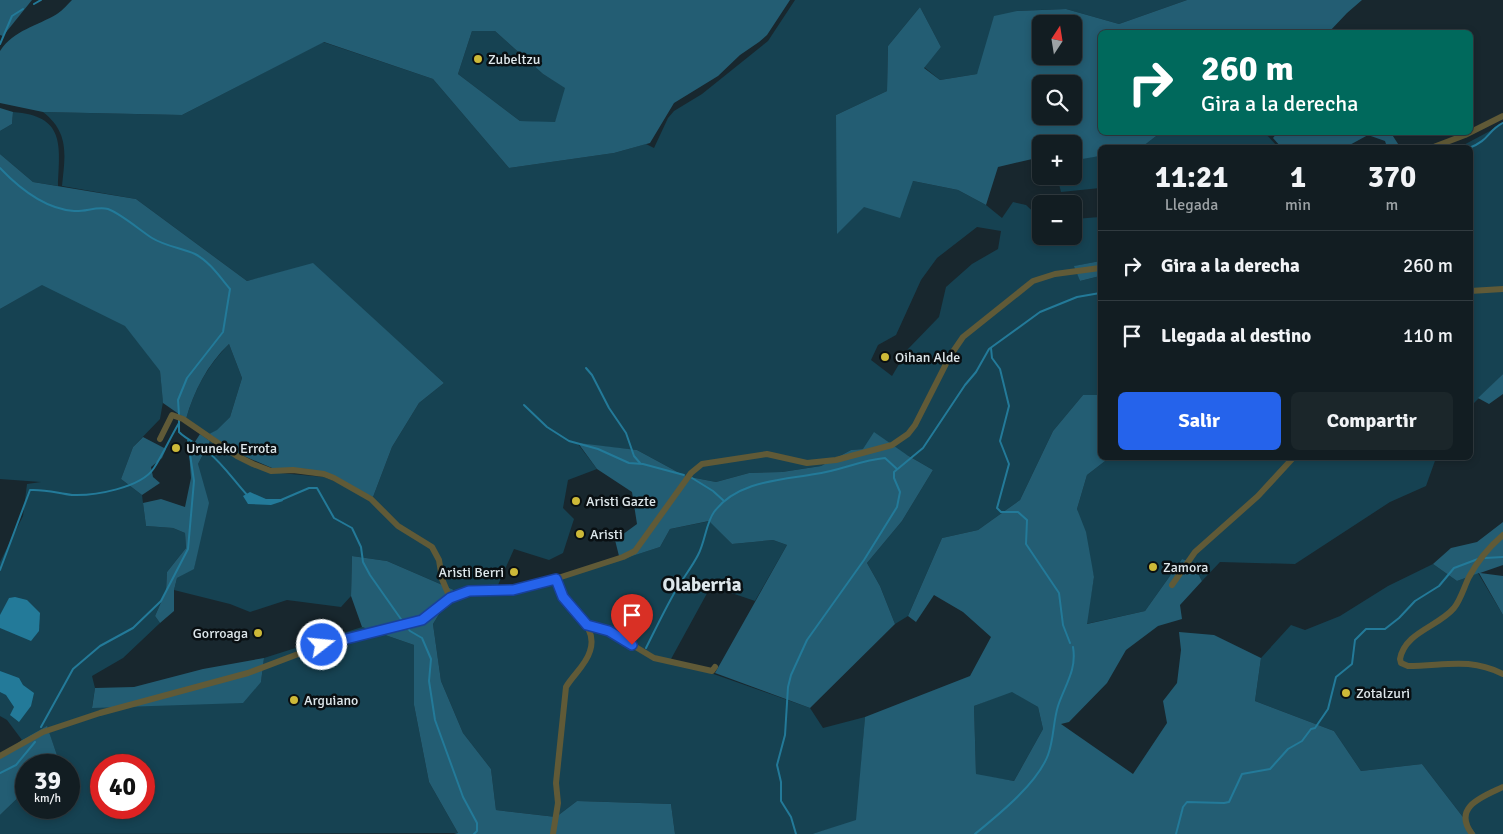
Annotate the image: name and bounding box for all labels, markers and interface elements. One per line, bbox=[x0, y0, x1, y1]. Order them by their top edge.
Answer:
north arrow bbox=[1032, 15, 1082, 65]
map controls bbox=[1032, 15, 1082, 245]
text: 260 m bbox=[1201, 47, 1294, 90]
icon: right bbox=[1118, 50, 1183, 115]
place label: Zubeltzu bbox=[488, 51, 540, 68]
marker: Zubeltzu bbox=[472, 53, 484, 65]
button: search bbox=[1032, 75, 1082, 125]
text: Gira a la derecha bbox=[1201, 90, 1358, 117]
button: + bbox=[1032, 135, 1082, 185]
text: 11:21 bbox=[1155, 159, 1228, 196]
text: 1 bbox=[1290, 159, 1306, 196]
text: 370 bbox=[1368, 159, 1416, 196]
button: − bbox=[1032, 195, 1082, 245]
text: Llegada bbox=[1165, 195, 1218, 215]
text: min bbox=[1285, 195, 1311, 215]
text: m bbox=[1386, 195, 1398, 215]
icon: right bbox=[1118, 252, 1146, 280]
text: Gira a la derecha bbox=[1161, 254, 1300, 278]
text: 260 m bbox=[1403, 254, 1453, 278]
icon: arrive bbox=[1118, 322, 1146, 350]
text: Llegada al destino bbox=[1161, 324, 1311, 348]
text: 110 m bbox=[1403, 324, 1453, 348]
place label: Oihan Alde bbox=[895, 349, 960, 366]
marker: Oihan Alde bbox=[879, 351, 891, 363]
button: Salir bbox=[1118, 392, 1281, 450]
button: Compartir bbox=[1291, 392, 1453, 450]
place label: Uruneko Errota bbox=[186, 440, 277, 457]
marker: Uruneko Errota bbox=[170, 442, 182, 454]
place label: Aristi Gazte bbox=[586, 493, 656, 510]
marker: Aristi Gazte bbox=[570, 495, 582, 507]
place label: Aristi bbox=[590, 526, 623, 543]
marker: Aristi bbox=[574, 528, 586, 540]
place label: Zamora bbox=[1163, 559, 1208, 576]
marker: Zamora bbox=[1147, 561, 1159, 573]
place label: Aristi Berri bbox=[438, 564, 504, 581]
marker: Aristi Berri bbox=[508, 566, 520, 578]
district label: Olaberria bbox=[663, 573, 742, 597]
pin bbox=[611, 594, 653, 645]
icon: arrive bbox=[618, 601, 646, 629]
position arrow bbox=[295, 618, 347, 670]
place label: Gorroaga bbox=[193, 625, 248, 642]
marker: Gorroaga bbox=[252, 627, 264, 639]
place label: Zotalzuri bbox=[1356, 685, 1410, 702]
marker: Zotalzuri bbox=[1340, 687, 1352, 699]
place label: Arguiano bbox=[304, 692, 358, 709]
marker: Arguiano bbox=[288, 694, 300, 706]
speed limit sign: 40 bbox=[90, 754, 155, 819]
text: 39 bbox=[34, 765, 61, 796]
text: km/h bbox=[34, 791, 61, 806]

